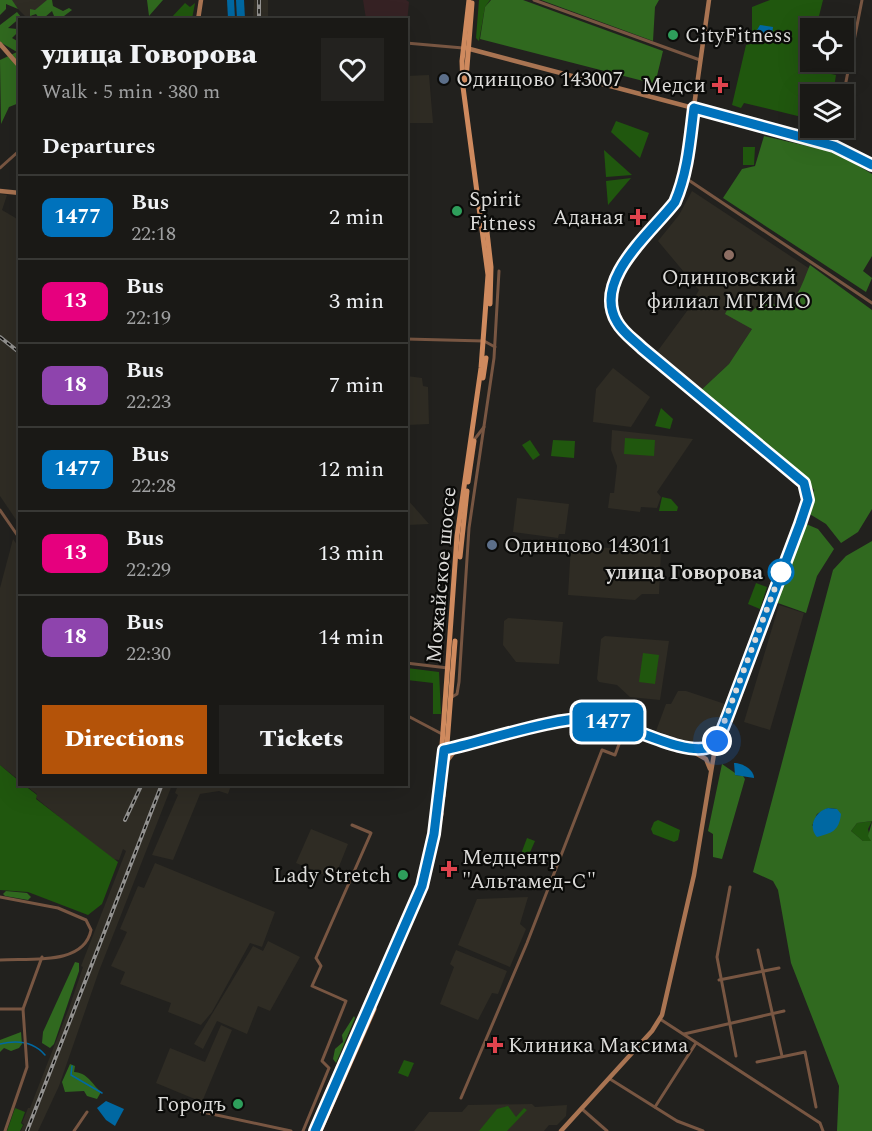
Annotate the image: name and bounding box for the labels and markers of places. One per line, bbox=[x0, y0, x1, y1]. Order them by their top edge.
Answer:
place label: CityFitness bbox=[685, 20, 792, 52]
marker: CityFitness bbox=[666, 28, 680, 42]
place label: Одинцово 143007 bbox=[456, 64, 623, 96]
place label: Медси bbox=[642, 70, 706, 102]
marker: Одинцово 143007 bbox=[437, 72, 451, 86]
marker: Медси bbox=[711, 76, 729, 94]
place label: Spirit Fitness bbox=[469, 184, 536, 240]
place label: Аданая bbox=[553, 202, 624, 234]
marker: Spirit Fitness bbox=[450, 204, 464, 218]
marker: Аданая bbox=[629, 208, 647, 226]
marker: Одинцовский филиал МГИМО bbox=[722, 248, 736, 262]
place label: Одинцовский филиал МГИМО bbox=[647, 262, 811, 318]
place label: Одинцово 143011 bbox=[504, 530, 671, 562]
marker: Одинцово 143011 bbox=[485, 538, 499, 552]
place label: улица Говорова bbox=[605, 557, 763, 589]
marker: улица Говорова bbox=[768, 559, 794, 585]
place label: Медцентр "Альтамед-С" bbox=[462, 842, 596, 898]
place label: Lady Stretch bbox=[273, 860, 391, 892]
marker: Медцентр "Альтамед-С" bbox=[440, 860, 458, 878]
marker: Lady Stretch bbox=[396, 868, 410, 882]
place label: Клиника Максима bbox=[508, 1030, 689, 1062]
marker: Клиника Максима bbox=[486, 1036, 504, 1054]
place label: Городъ bbox=[157, 1089, 226, 1121]
marker: Городъ bbox=[231, 1097, 245, 1111]

